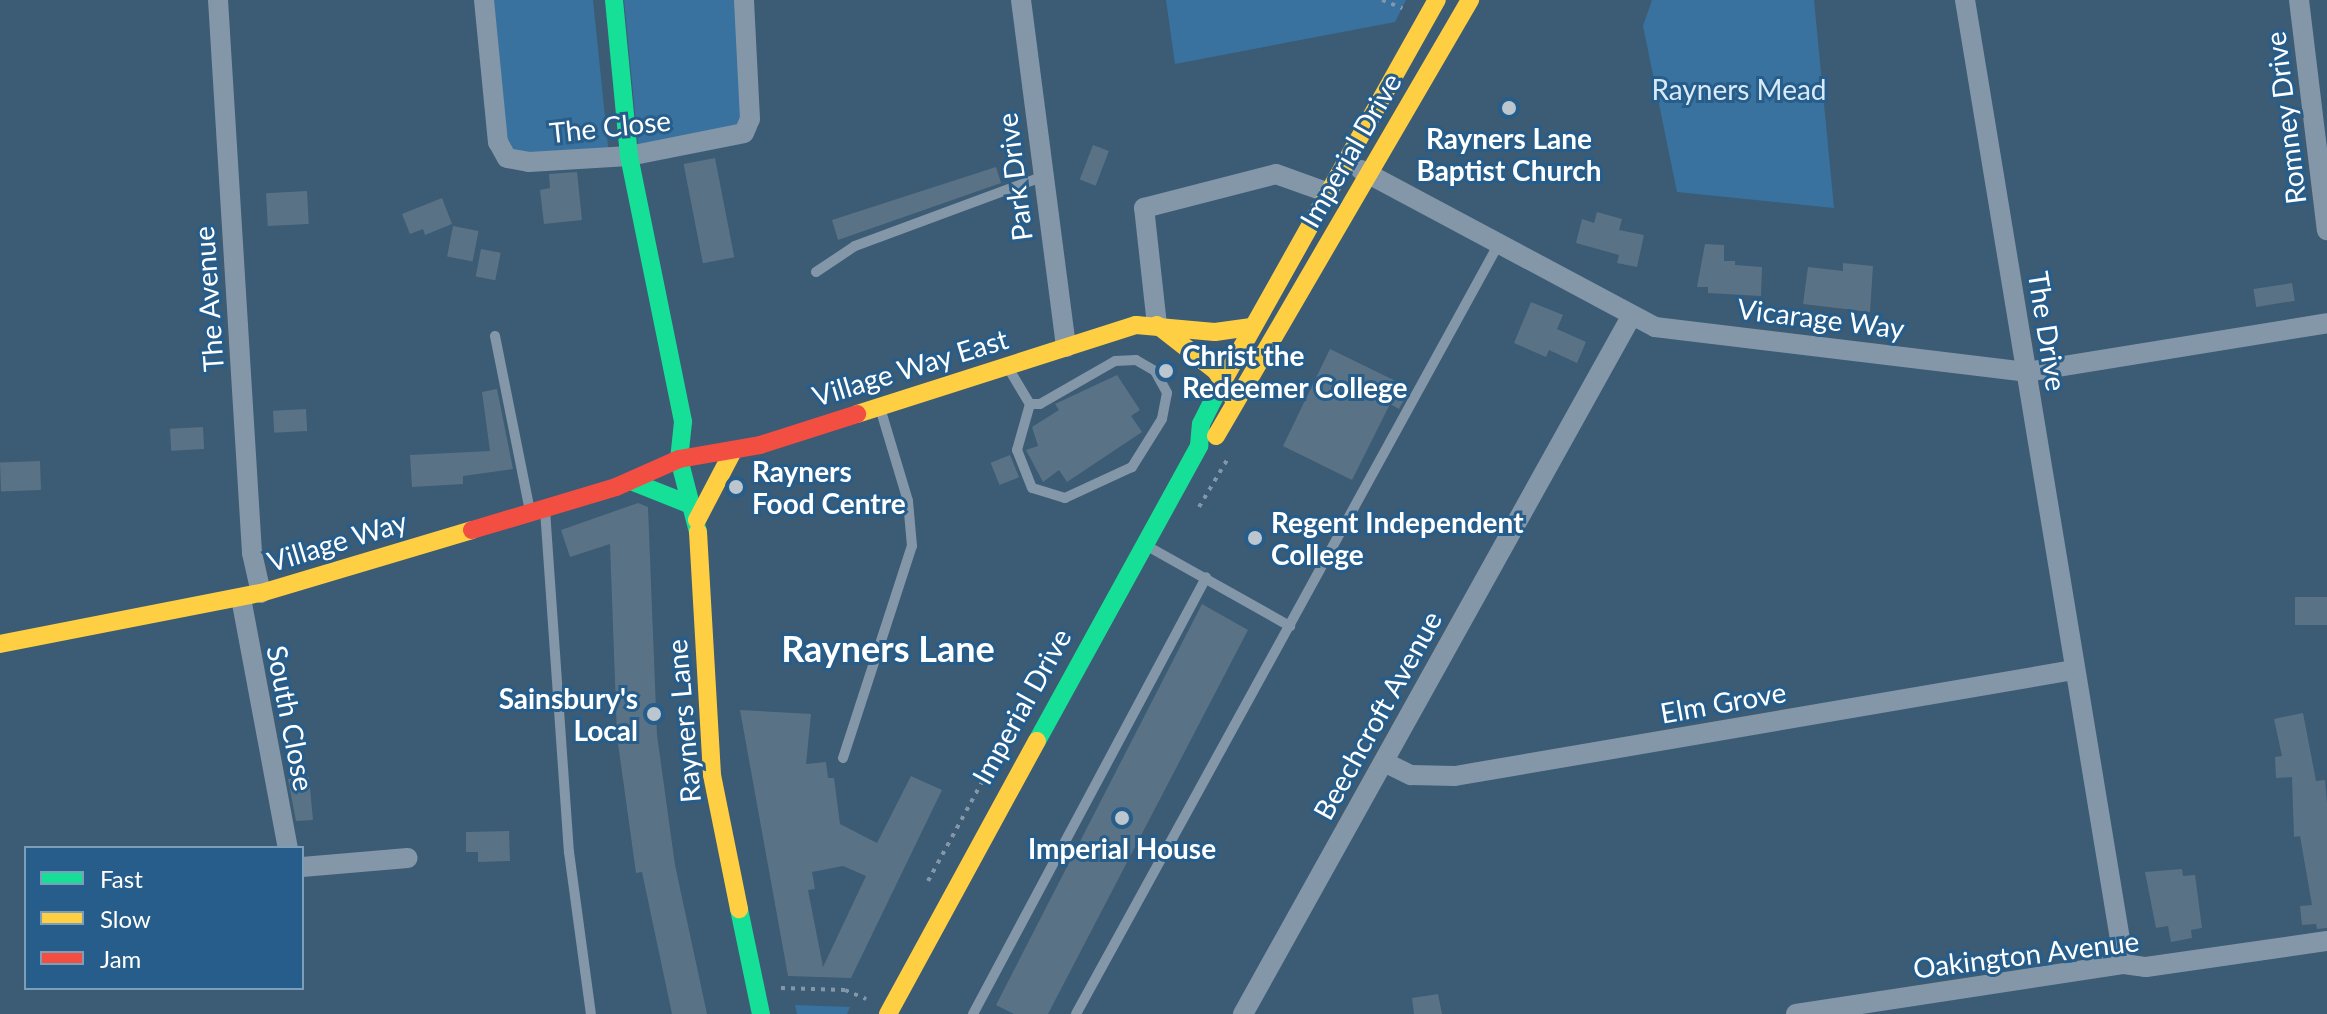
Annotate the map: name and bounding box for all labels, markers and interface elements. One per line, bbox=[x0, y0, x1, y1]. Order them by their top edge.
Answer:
street label: Romney Drive bbox=[2258, 30, 2312, 206]
street label: Imperial Drive bbox=[1292, 67, 1408, 233]
park label: Rayners Mead bbox=[1651, 72, 1827, 106]
marker: Rayners Lane Baptist Church bbox=[1500, 99, 1518, 117]
street label: The Close bbox=[548, 103, 672, 149]
street label: Park Drive bbox=[989, 111, 1039, 243]
place label: Rayners Lane Baptist Church bbox=[1416, 121, 1602, 187]
street label: The Avenue bbox=[186, 225, 230, 373]
street label: The Drive bbox=[2022, 269, 2074, 393]
street label: Vicarage Way bbox=[1735, 291, 1907, 345]
street label: Village Way East bbox=[808, 321, 1012, 413]
place label: Christ the Redeemer College bbox=[1182, 338, 1408, 404]
marker: Christ the Redeemer College bbox=[1157, 362, 1175, 380]
place label: Rayners Food Centre bbox=[752, 454, 906, 520]
marker: Rayners Food Centre bbox=[727, 478, 745, 496]
street label: Village Way bbox=[263, 504, 411, 578]
place label: Regent Independent College bbox=[1271, 505, 1524, 571]
marker: Regent Independent College bbox=[1246, 529, 1264, 547]
street label: Beechcroft Avenue bbox=[1306, 605, 1448, 825]
street label: Imperial Drive bbox=[964, 622, 1078, 790]
district label: Rayners Lane bbox=[781, 627, 995, 671]
street label: Rayners Lane bbox=[659, 638, 707, 804]
street label: South Close bbox=[260, 642, 322, 794]
street label: Elm Grove bbox=[1658, 674, 1788, 730]
place label: Sainsbury's Local bbox=[499, 681, 638, 747]
marker: Sainsbury's Local bbox=[645, 705, 663, 723]
marker: Imperial House bbox=[1113, 809, 1131, 827]
place label: Imperial House bbox=[1028, 831, 1216, 865]
legend bbox=[24, 846, 304, 990]
text: Fast bbox=[100, 864, 143, 893]
text: Slow bbox=[100, 904, 151, 933]
street label: Oakington Avenue bbox=[1911, 923, 2141, 985]
text: Jam bbox=[100, 944, 141, 973]

